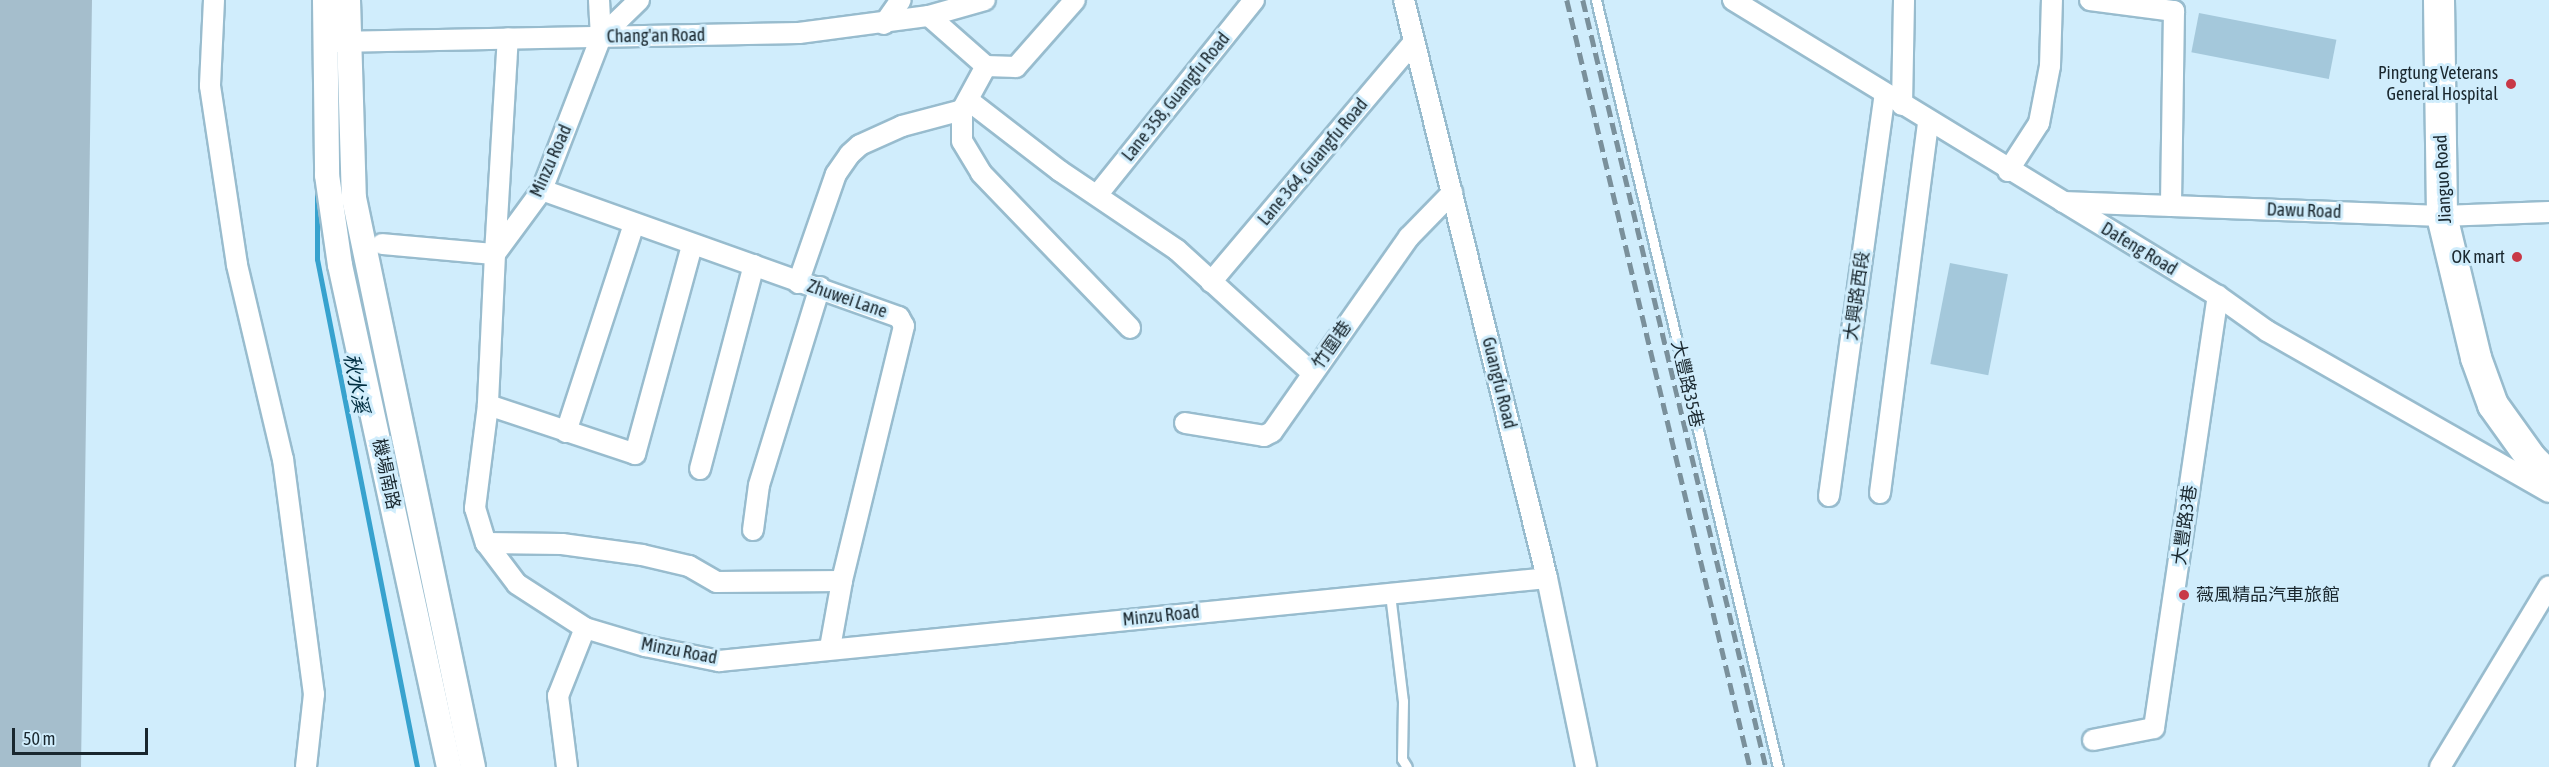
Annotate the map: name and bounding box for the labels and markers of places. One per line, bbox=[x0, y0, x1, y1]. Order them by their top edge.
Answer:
place label: Pingtung Veterans General Hospital bbox=[2378, 63, 2498, 106]
marker: Pingtung Veterans General Hospital bbox=[2502, 75, 2520, 93]
place label: OK mart bbox=[2452, 246, 2505, 268]
marker: OK mart bbox=[2510, 250, 2524, 264]
place label: 薇風精品汽車旅館 bbox=[2196, 584, 2340, 606]
marker: 薇風精品汽車旅館 bbox=[2177, 588, 2191, 602]

